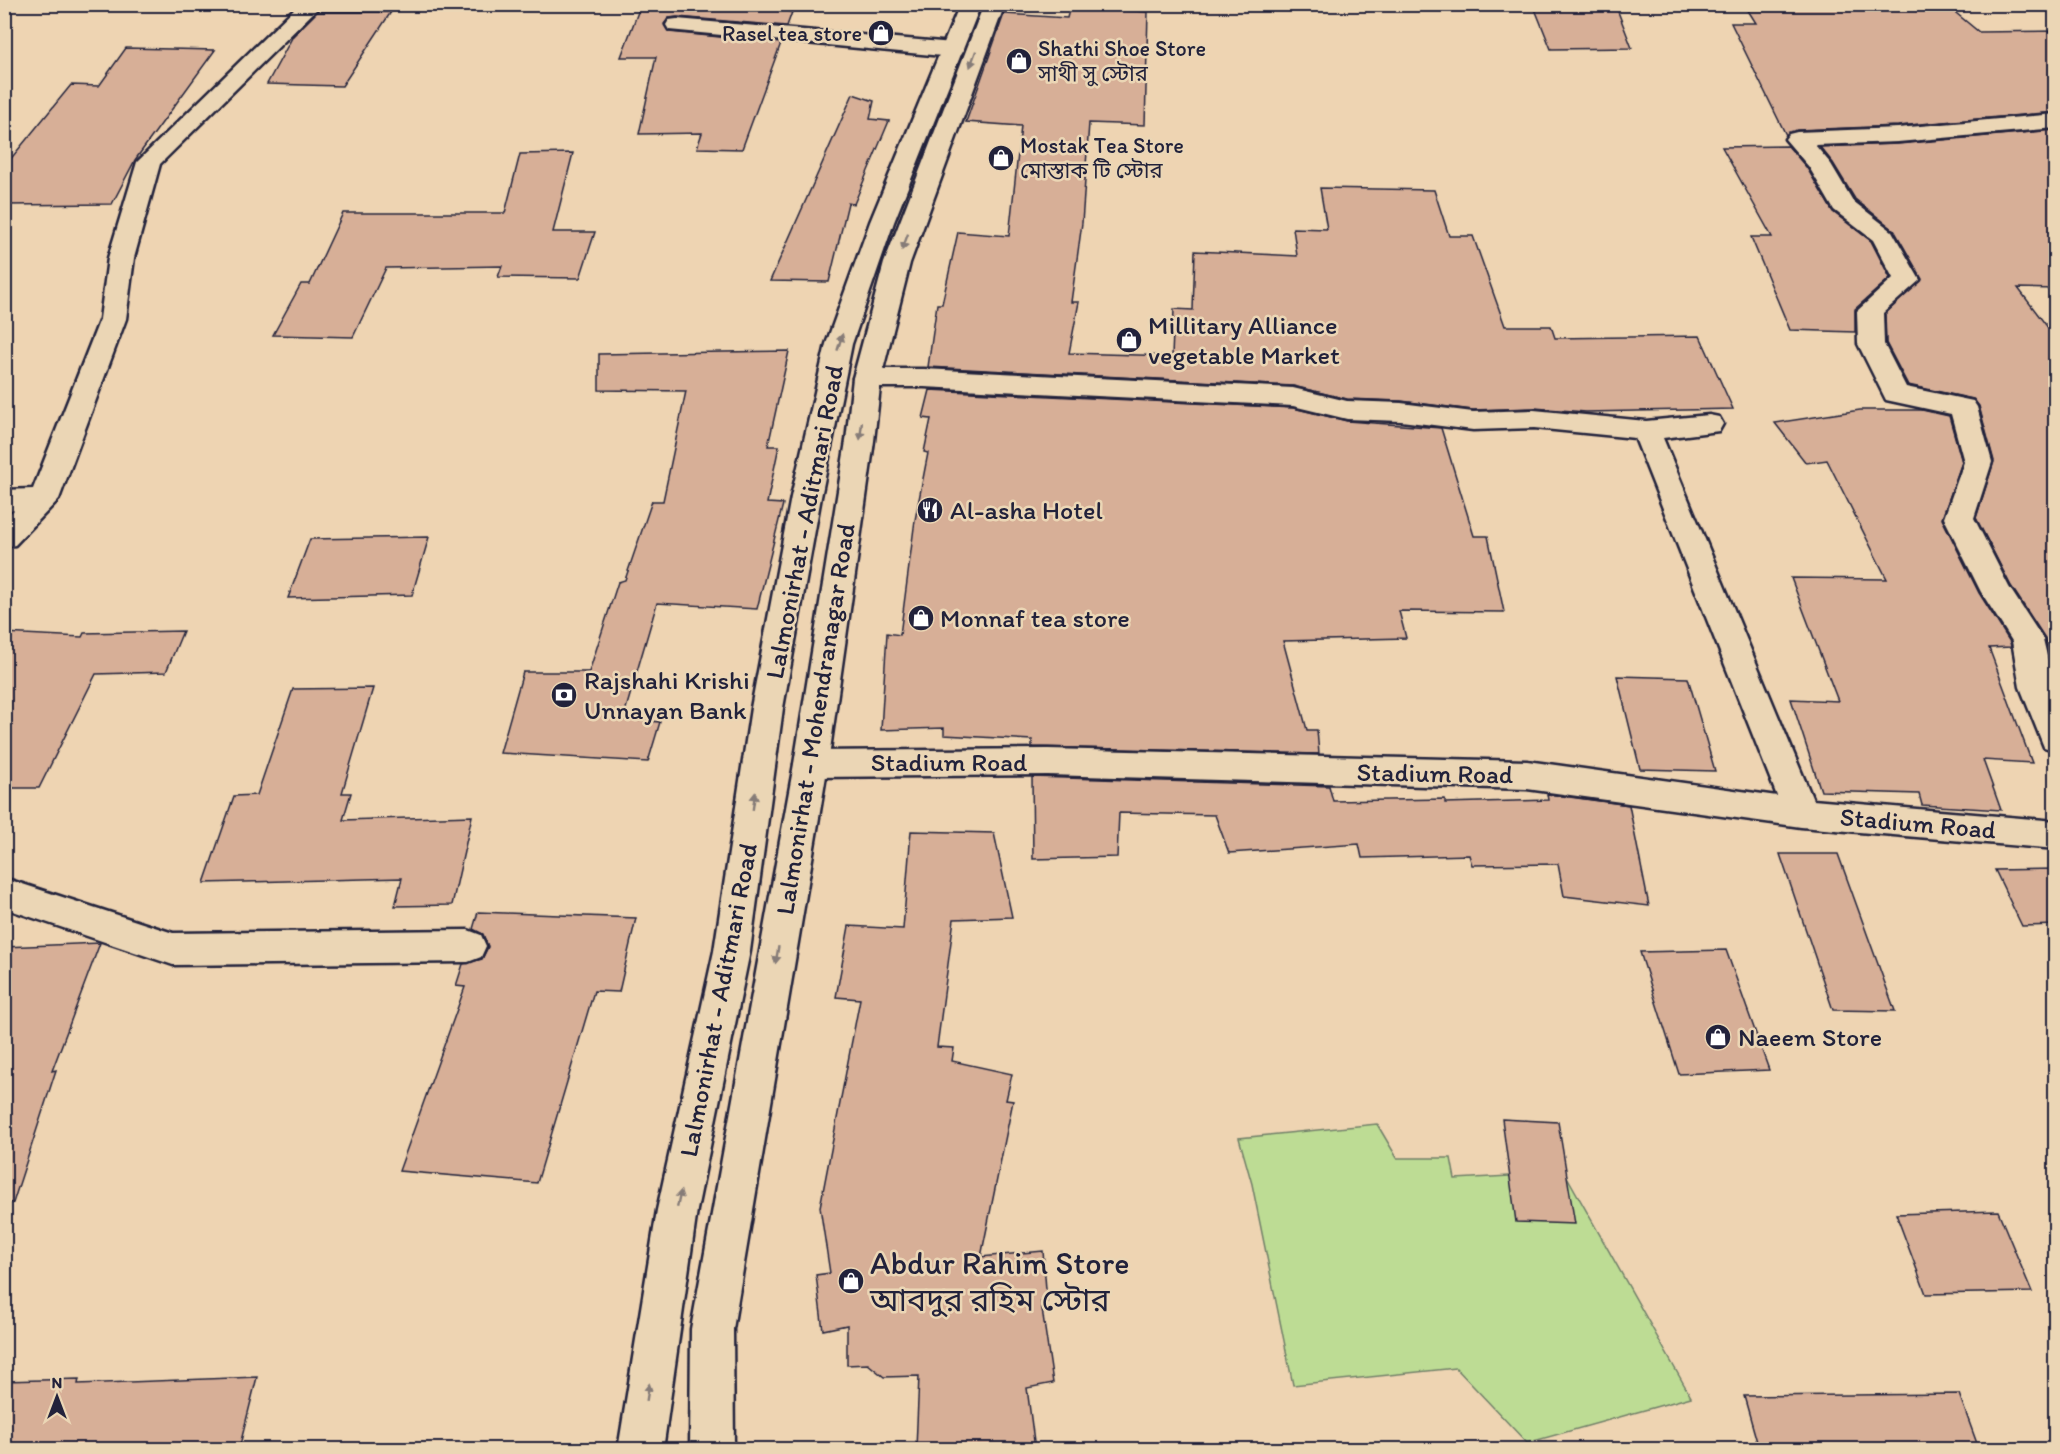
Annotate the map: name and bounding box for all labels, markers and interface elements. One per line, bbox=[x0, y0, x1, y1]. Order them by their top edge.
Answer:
shop icon: Rasel tea store bbox=[866, 18, 896, 48]
place label: Rasel tea store bbox=[722, 20, 862, 47]
place label: Shathi Shoe Store সাথী সু স্টোর bbox=[1037, 35, 1206, 87]
shop icon: Shathi Shoe Store সাথী সু স্টোর bbox=[1004, 46, 1034, 76]
one-way arrow bbox=[967, 50, 977, 68]
place label: Mostak Tea Store মোস্তাক টি স্টোর bbox=[1020, 132, 1184, 184]
shop icon: Mostak Tea Store মোস্তাক টি স্টোর bbox=[986, 143, 1016, 173]
one-way arrow bbox=[900, 233, 910, 251]
place label: Millitary Alliance vegetable Market bbox=[1148, 309, 1340, 371]
shop icon: Millitary Alliance vegetable Market bbox=[1114, 325, 1144, 355]
one-way arrow bbox=[836, 333, 845, 351]
street label: Lalmonirhat - Aditmari Road bbox=[758, 362, 850, 682]
one-way arrow bbox=[856, 422, 866, 441]
place label: Al-asha Hotel bbox=[950, 494, 1103, 526]
restaurant icon: Al-asha Hotel bbox=[915, 495, 945, 525]
street label: Lalmonirhat - Mohendranagar Road bbox=[768, 521, 862, 917]
place label: Monnaf tea store bbox=[940, 602, 1130, 634]
shop icon: Monnaf tea store bbox=[906, 603, 936, 633]
place label: Rajshahi Krishi Unnayan Bank bbox=[584, 664, 750, 726]
bank icon: Rajshahi Krishi Unnayan Bank bbox=[549, 680, 579, 710]
street label: Stadium Road bbox=[871, 746, 1028, 778]
street label: Stadium Road bbox=[1356, 756, 1514, 790]
one-way arrow bbox=[749, 792, 759, 811]
street label: Stadium Road bbox=[1839, 800, 1998, 846]
street label: Lalmonirhat - Aditmari Road bbox=[672, 840, 764, 1160]
one-way arrow bbox=[772, 946, 781, 965]
place label: Naeem Store bbox=[1738, 1021, 1882, 1053]
shop icon: Naeem Store bbox=[1703, 1022, 1733, 1052]
one-way arrow bbox=[675, 1189, 684, 1208]
place label: Abdur Rahim Store আবদুর রহিম স্টোর bbox=[869, 1244, 1130, 1319]
shop icon: Abdur Rahim Store আবদুর রহিম স্টোর bbox=[836, 1266, 866, 1296]
north arrow bbox=[27, 1367, 87, 1427]
text: N bbox=[52, 1373, 62, 1392]
one-way arrow bbox=[644, 1382, 653, 1401]

